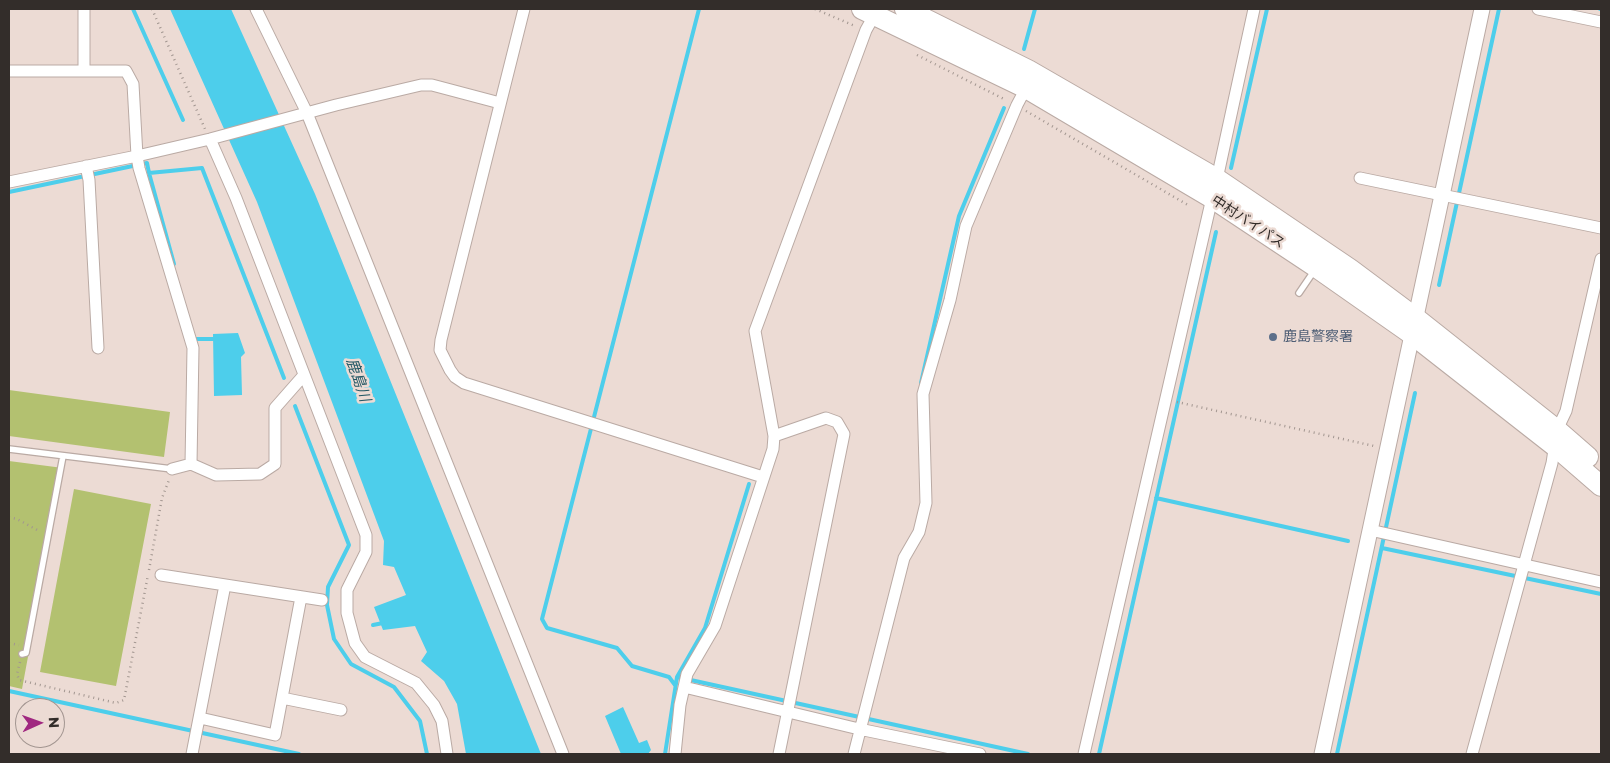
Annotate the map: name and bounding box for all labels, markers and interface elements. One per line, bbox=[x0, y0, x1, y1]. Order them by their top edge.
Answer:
street label: 中村バイパス bbox=[1208, 192, 1288, 252]
place label: 鹿島警察署 bbox=[1283, 329, 1353, 345]
marker: 鹿島警察署 bbox=[1267, 331, 1279, 343]
water label: 鹿島川 bbox=[342, 356, 374, 404]
north arrow bbox=[15, 698, 65, 748]
text: N bbox=[45, 717, 63, 728]

